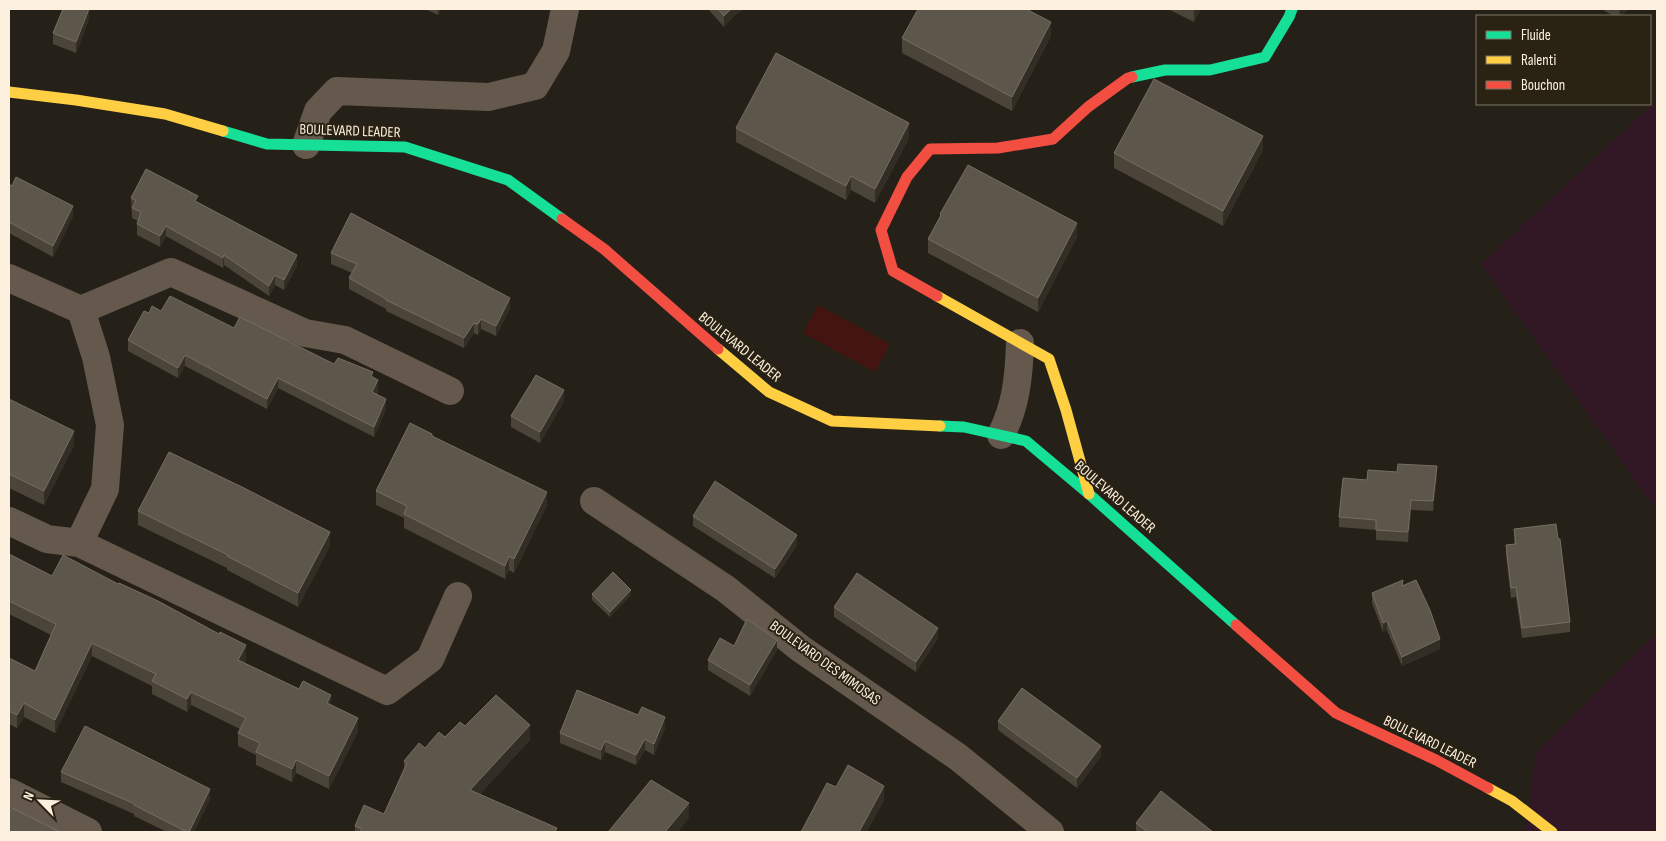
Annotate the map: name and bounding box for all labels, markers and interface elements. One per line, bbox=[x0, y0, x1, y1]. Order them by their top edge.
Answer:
legend bbox=[1476, 15, 1651, 105]
text: Fluide bbox=[1521, 26, 1551, 45]
text: Ralenti bbox=[1521, 51, 1556, 70]
text: Bouchon bbox=[1521, 76, 1565, 95]
street label: BOULEVARD LEADER bbox=[299, 120, 401, 142]
street label: BOULEVARD LEADER bbox=[695, 308, 785, 386]
street label: BOULEVARD LEADER bbox=[1071, 457, 1159, 537]
street label: BOULEVARD DES MIMOSAS bbox=[766, 616, 884, 710]
street label: BOULEVARD LEADER bbox=[1380, 711, 1480, 773]
north arrow bbox=[15, 776, 65, 826]
text: N bbox=[19, 789, 38, 803]

